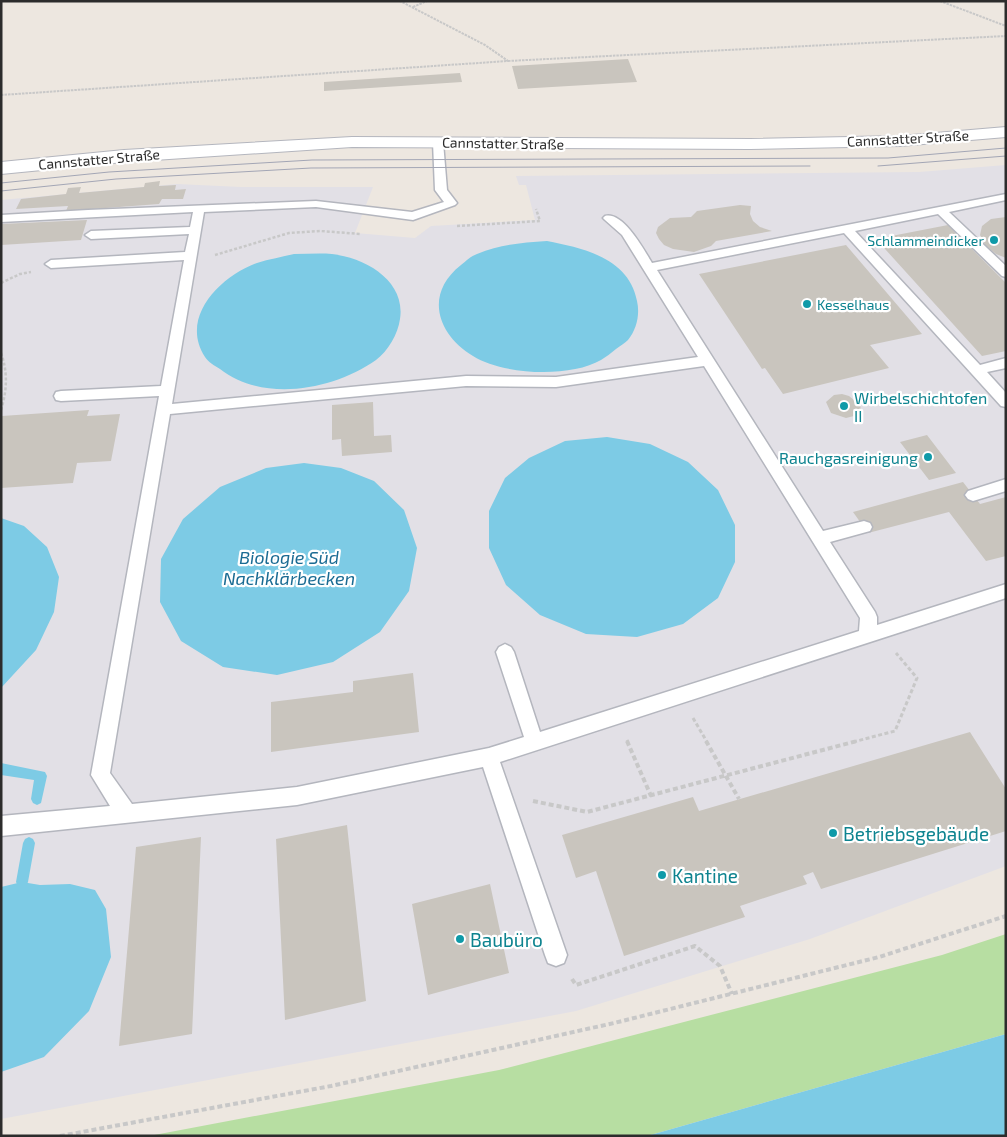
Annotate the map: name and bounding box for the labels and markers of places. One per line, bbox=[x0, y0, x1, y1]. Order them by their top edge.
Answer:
place label: Schlammeindicker bbox=[867, 232, 984, 249]
marker: Schlammeindicker bbox=[988, 234, 1000, 246]
place label: Kesselhaus bbox=[817, 296, 889, 313]
marker: Kesselhaus bbox=[801, 298, 813, 310]
place label: Wirbelschichtofen II bbox=[854, 388, 987, 425]
marker: Wirbelschichtofen II bbox=[838, 400, 850, 412]
place label: Rauchgasreinigung bbox=[779, 448, 918, 467]
marker: Rauchgasreinigung bbox=[922, 451, 934, 463]
place label: Betriebsgebäude bbox=[843, 822, 989, 845]
marker: Betriebsgebäude bbox=[827, 827, 839, 839]
place label: Kantine bbox=[672, 864, 738, 887]
marker: Kantine bbox=[656, 869, 668, 881]
place label: Baubüro bbox=[470, 928, 543, 951]
marker: Baubüro bbox=[454, 933, 466, 945]

